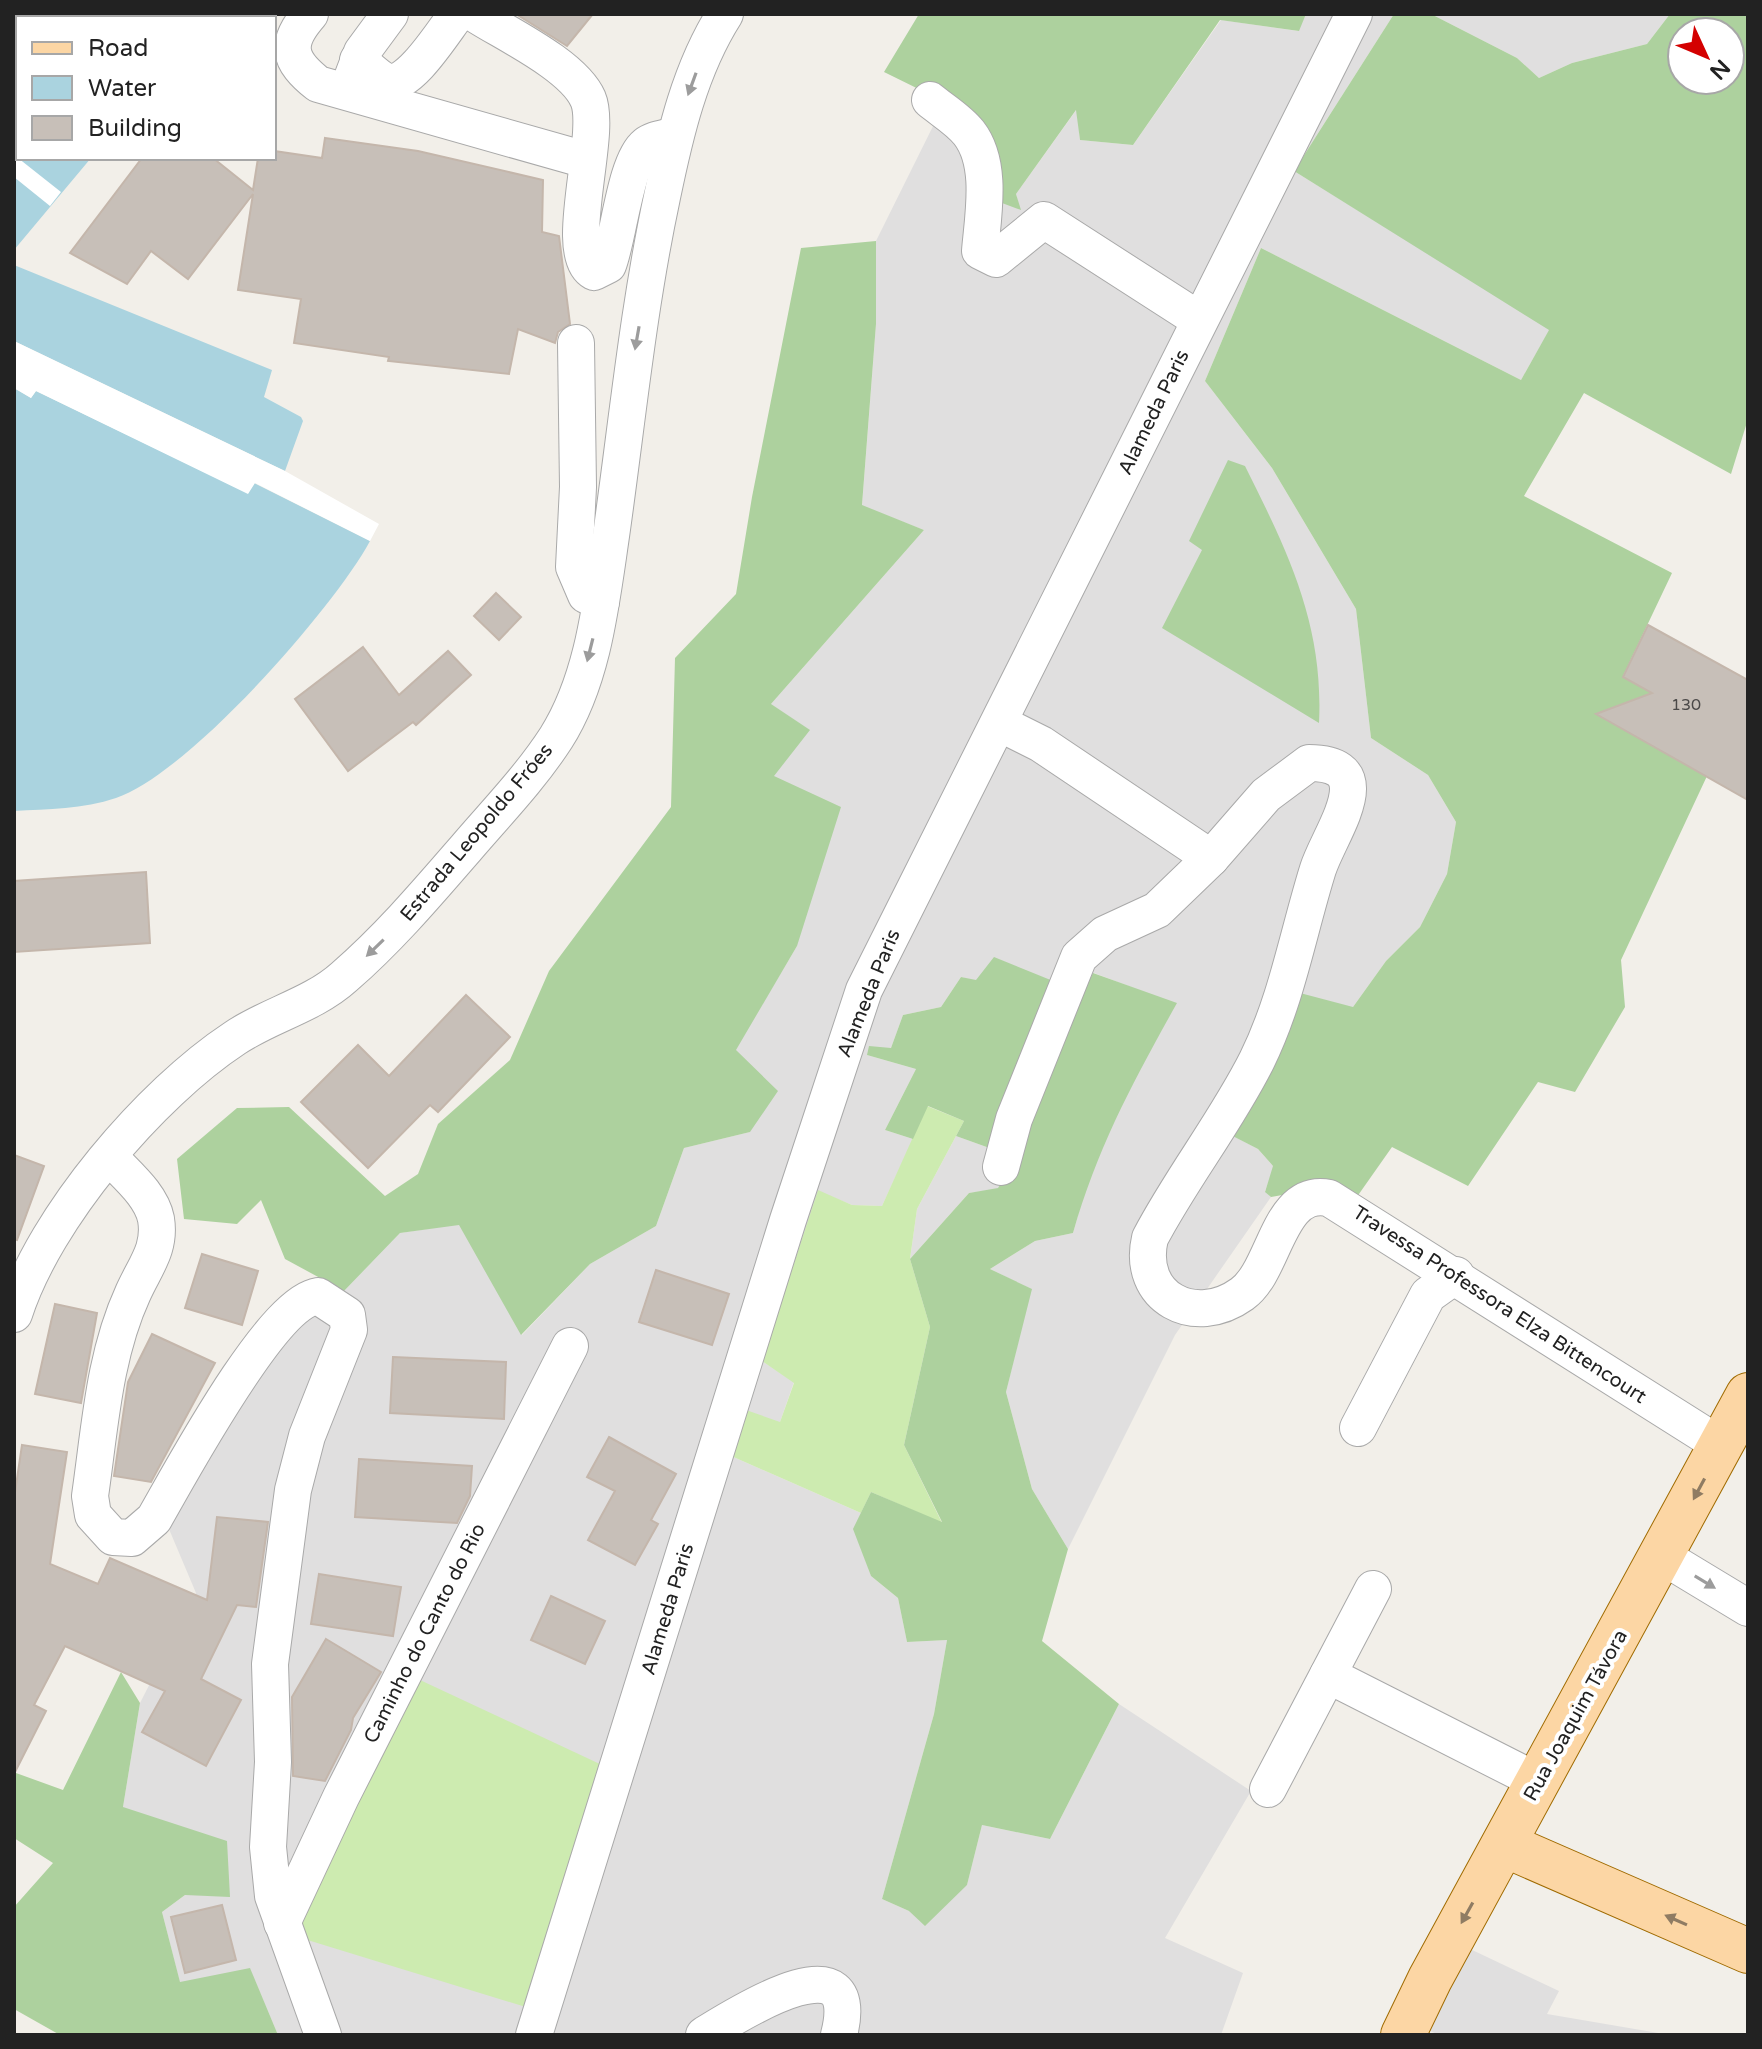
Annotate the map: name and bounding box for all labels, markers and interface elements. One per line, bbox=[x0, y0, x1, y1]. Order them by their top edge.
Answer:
legend bbox=[16, 16, 276, 160]
north arrow bbox=[1666, 16, 1746, 96]
text: Road bbox=[88, 34, 148, 63]
text: N bbox=[1704, 54, 1735, 85]
one-way arrow bbox=[686, 73, 698, 97]
text: Water bbox=[88, 74, 157, 103]
text: Building bbox=[88, 114, 182, 143]
one-way arrow bbox=[630, 326, 642, 351]
street label: Alameda Paris bbox=[1113, 346, 1195, 479]
one-way arrow bbox=[584, 638, 596, 663]
house number: 130 bbox=[1671, 695, 1701, 715]
street label: Estrada Leopoldo Fróes bbox=[395, 739, 558, 926]
street label: Alameda Paris bbox=[832, 926, 906, 1061]
one-way arrow bbox=[366, 938, 385, 957]
street label: Travessa Professora Elza Bittencourt bbox=[1348, 1201, 1651, 1409]
one-way arrow bbox=[1692, 1477, 1705, 1500]
street label: Caminho do Canto do Rio bbox=[359, 1520, 491, 1747]
street label: Alameda Paris bbox=[637, 1541, 699, 1678]
one-way arrow bbox=[1694, 1575, 1716, 1589]
street label: Rua Joaquim Távora bbox=[1519, 1626, 1633, 1805]
one-way arrow bbox=[1460, 1902, 1474, 1924]
one-way arrow bbox=[1665, 1913, 1688, 1926]

